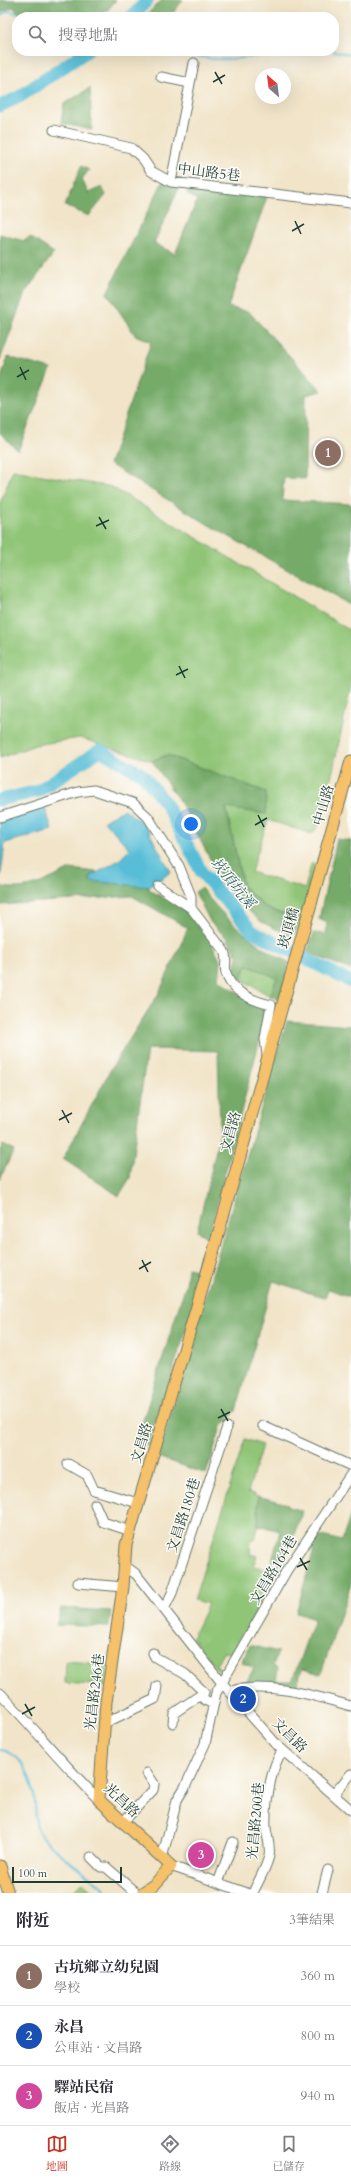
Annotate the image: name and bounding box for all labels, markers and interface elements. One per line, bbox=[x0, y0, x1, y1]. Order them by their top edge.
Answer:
search box bbox=[12, 12, 339, 56]
icon: search bbox=[26, 23, 48, 45]
text: 搜尋地點 bbox=[58, 25, 118, 45]
north arrow bbox=[255, 68, 291, 104]
street label: 中山路5巷 bbox=[176, 159, 241, 186]
pin: 1 bbox=[315, 438, 341, 468]
street label: 中山路 bbox=[309, 782, 338, 828]
your location bbox=[181, 814, 201, 834]
water label: 崁頂坑溪 bbox=[206, 853, 261, 914]
street label: 崁頂橋 bbox=[274, 905, 303, 951]
street label: 文昌路 bbox=[216, 1109, 245, 1155]
street label: 文昌路 bbox=[126, 1420, 157, 1466]
street label: 文昌路180巷 bbox=[162, 1475, 204, 1555]
street label: 文昌路164巷 bbox=[245, 1532, 302, 1608]
street label: 光昌路246巷 bbox=[80, 1652, 109, 1732]
pin: 2 bbox=[230, 1684, 256, 1714]
street label: 文昌路 bbox=[268, 1714, 311, 1757]
street label: 光昌路 bbox=[100, 1779, 143, 1822]
street label: 光昌路200巷 bbox=[243, 1782, 268, 1860]
pin: 3 bbox=[188, 1840, 214, 1870]
scale bar bbox=[12, 1865, 122, 1884]
text: 100 m bbox=[18, 1866, 47, 1881]
text: 附近 bbox=[16, 1909, 50, 1932]
text: 3筆結果 bbox=[289, 1911, 335, 1929]
text: 古坑鄉立幼兒園 bbox=[54, 1957, 159, 1977]
text: 1 bbox=[26, 1967, 32, 1985]
text: 360 m bbox=[301, 1967, 335, 1985]
text: 學校 bbox=[54, 1979, 80, 1997]
text: 永昌 bbox=[54, 2017, 84, 2037]
text: 2 bbox=[26, 2027, 32, 2045]
text: 800 m bbox=[301, 2027, 335, 2045]
text: 公車站 · 文昌路 bbox=[54, 2039, 142, 2057]
text: 驛站民宿 bbox=[54, 2077, 114, 2097]
text: 3 bbox=[26, 2087, 32, 2105]
text: 940 m bbox=[301, 2087, 335, 2105]
text: 飯店 · 光昌路 bbox=[54, 2099, 129, 2117]
tab: 地圖 bbox=[46, 2133, 68, 2174]
tab: 路線 bbox=[159, 2133, 181, 2174]
tab: 已儲存 bbox=[272, 2133, 305, 2174]

